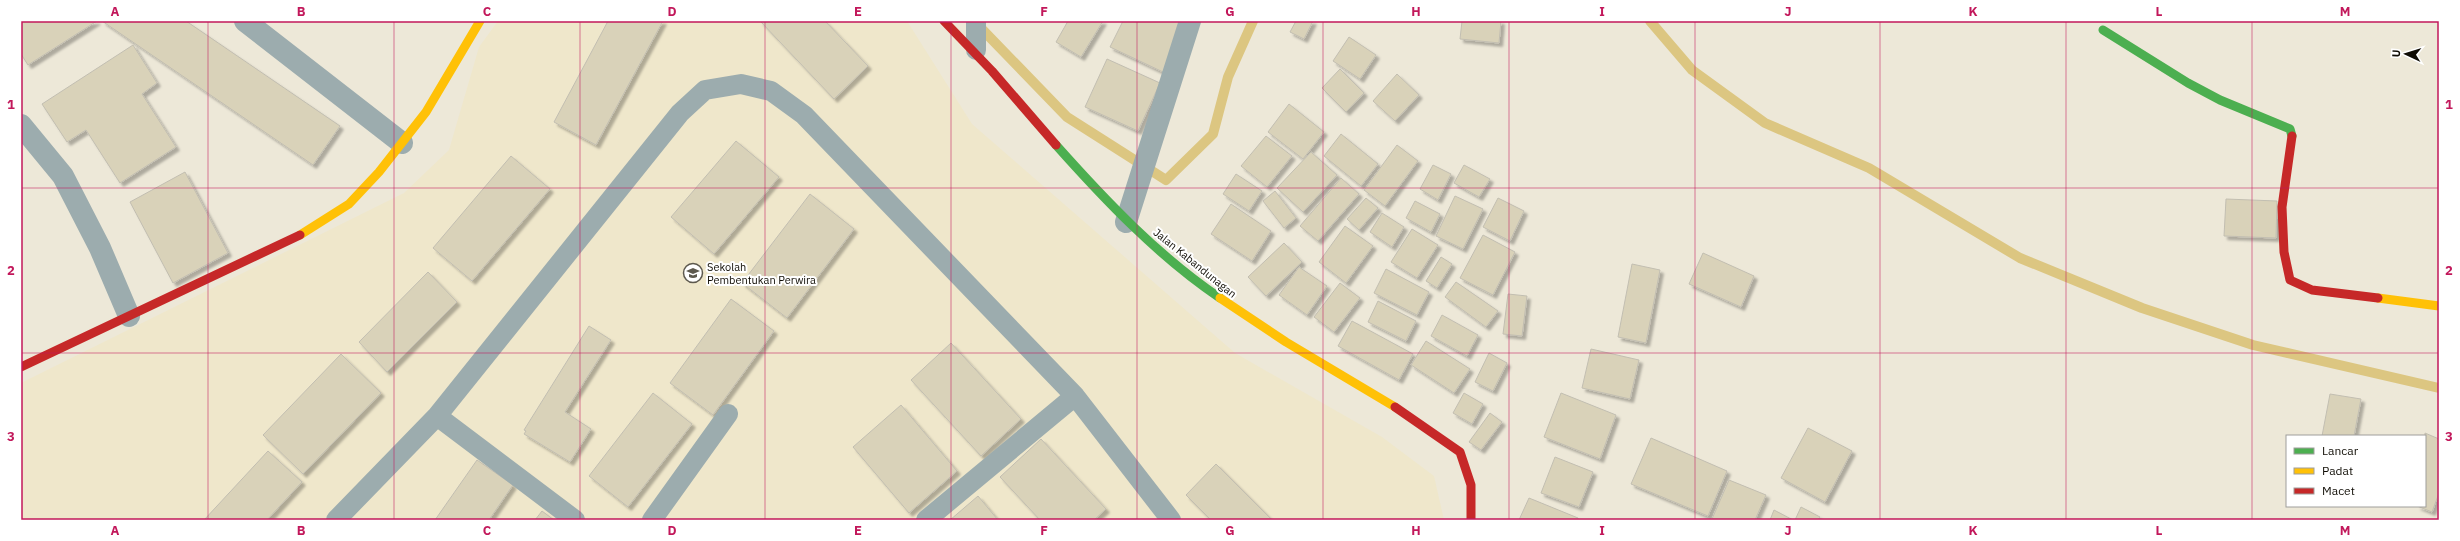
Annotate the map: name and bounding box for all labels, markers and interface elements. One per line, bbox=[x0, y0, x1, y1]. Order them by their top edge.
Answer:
text: A bbox=[111, 3, 120, 20]
text: B bbox=[297, 3, 306, 20]
text: C bbox=[483, 3, 492, 20]
text: D bbox=[667, 3, 677, 20]
text: E bbox=[854, 3, 862, 20]
text: F bbox=[1040, 3, 1048, 20]
text: G bbox=[1225, 3, 1235, 20]
text: H bbox=[1411, 3, 1421, 20]
text: I bbox=[1599, 3, 1605, 20]
text: J bbox=[1784, 3, 1792, 20]
text: K bbox=[1968, 3, 1978, 20]
text: L bbox=[2156, 3, 2163, 20]
text: M bbox=[2340, 3, 2350, 20]
north arrow bbox=[2386, 34, 2426, 74]
text: U bbox=[2389, 49, 2403, 58]
text: 1 bbox=[7, 96, 15, 113]
text: 1 bbox=[2445, 96, 2453, 113]
street label: Jalan Kabandunagan bbox=[1151, 225, 1239, 301]
place label: Sekolah Pembentukan Perwira bbox=[707, 260, 816, 287]
text: 2 bbox=[7, 262, 15, 279]
school or university icon: Sekolah Pembentukan Perwira bbox=[682, 262, 704, 284]
text: 2 bbox=[2445, 262, 2453, 279]
text: 3 bbox=[7, 428, 15, 445]
text: 3 bbox=[2445, 428, 2453, 445]
legend bbox=[2286, 435, 2426, 507]
text: Lancar bbox=[2322, 443, 2359, 458]
text: Padat bbox=[2322, 463, 2353, 478]
text: Macet bbox=[2322, 483, 2355, 498]
text: A bbox=[111, 522, 120, 539]
text: B bbox=[297, 522, 306, 539]
text: C bbox=[483, 522, 492, 539]
text: D bbox=[667, 522, 677, 539]
text: E bbox=[854, 522, 862, 539]
text: F bbox=[1040, 522, 1048, 539]
text: G bbox=[1225, 522, 1235, 539]
text: H bbox=[1411, 522, 1421, 539]
text: I bbox=[1599, 522, 1605, 539]
text: J bbox=[1784, 522, 1792, 539]
text: K bbox=[1968, 522, 1978, 539]
text: L bbox=[2156, 522, 2163, 539]
text: M bbox=[2340, 522, 2350, 539]

